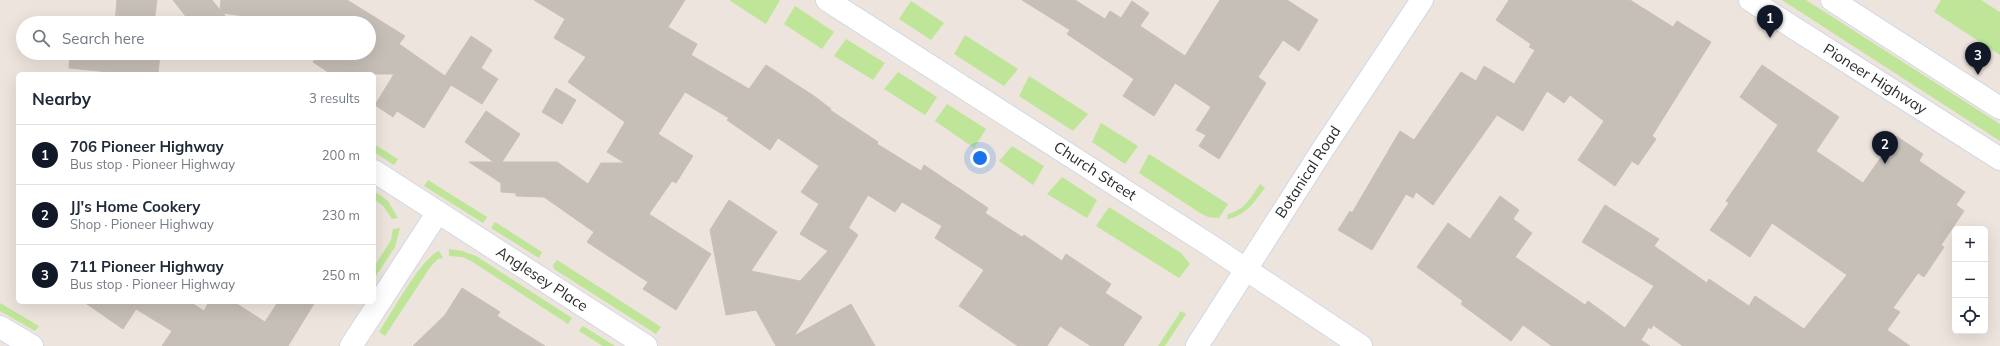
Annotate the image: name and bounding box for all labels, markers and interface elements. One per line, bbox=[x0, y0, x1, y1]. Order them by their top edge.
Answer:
pin: 1 bbox=[1757, 5, 1783, 38]
search box bbox=[16, 16, 376, 60]
icon: search bbox=[30, 27, 52, 49]
text: Search here bbox=[62, 29, 144, 48]
street label: Pioneer Highway bbox=[1820, 39, 1931, 118]
pin: 3 bbox=[1965, 42, 1991, 75]
text: Nearby bbox=[32, 88, 91, 109]
text: 3 results bbox=[309, 90, 360, 106]
street label: Botanical Road bbox=[1271, 122, 1344, 221]
pin: 2 bbox=[1872, 131, 1898, 164]
text: 706 Pioneer Highway bbox=[70, 137, 224, 156]
street label: Church Street bbox=[1050, 137, 1140, 204]
text: 1 bbox=[41, 147, 49, 163]
text: 200 m bbox=[322, 147, 360, 163]
your location bbox=[970, 148, 990, 168]
text: Bus stop · Pioneer Highway bbox=[70, 156, 235, 172]
text: JJ's Home Cookery bbox=[70, 197, 201, 216]
text: 2 bbox=[41, 207, 49, 223]
text: 230 m bbox=[322, 207, 360, 223]
text: Shop · Pioneer Highway bbox=[70, 216, 214, 232]
map controls bbox=[1952, 226, 1988, 334]
button: + bbox=[1952, 226, 1988, 262]
street label: Anglesey Place bbox=[493, 242, 592, 315]
text: 711 Pioneer Highway bbox=[70, 257, 224, 276]
button: − bbox=[1952, 262, 1988, 298]
text: 3 bbox=[41, 267, 49, 283]
text: 250 m bbox=[322, 267, 360, 283]
text: Bus stop · Pioneer Highway bbox=[70, 276, 235, 292]
button: locate bbox=[1952, 298, 1988, 334]

